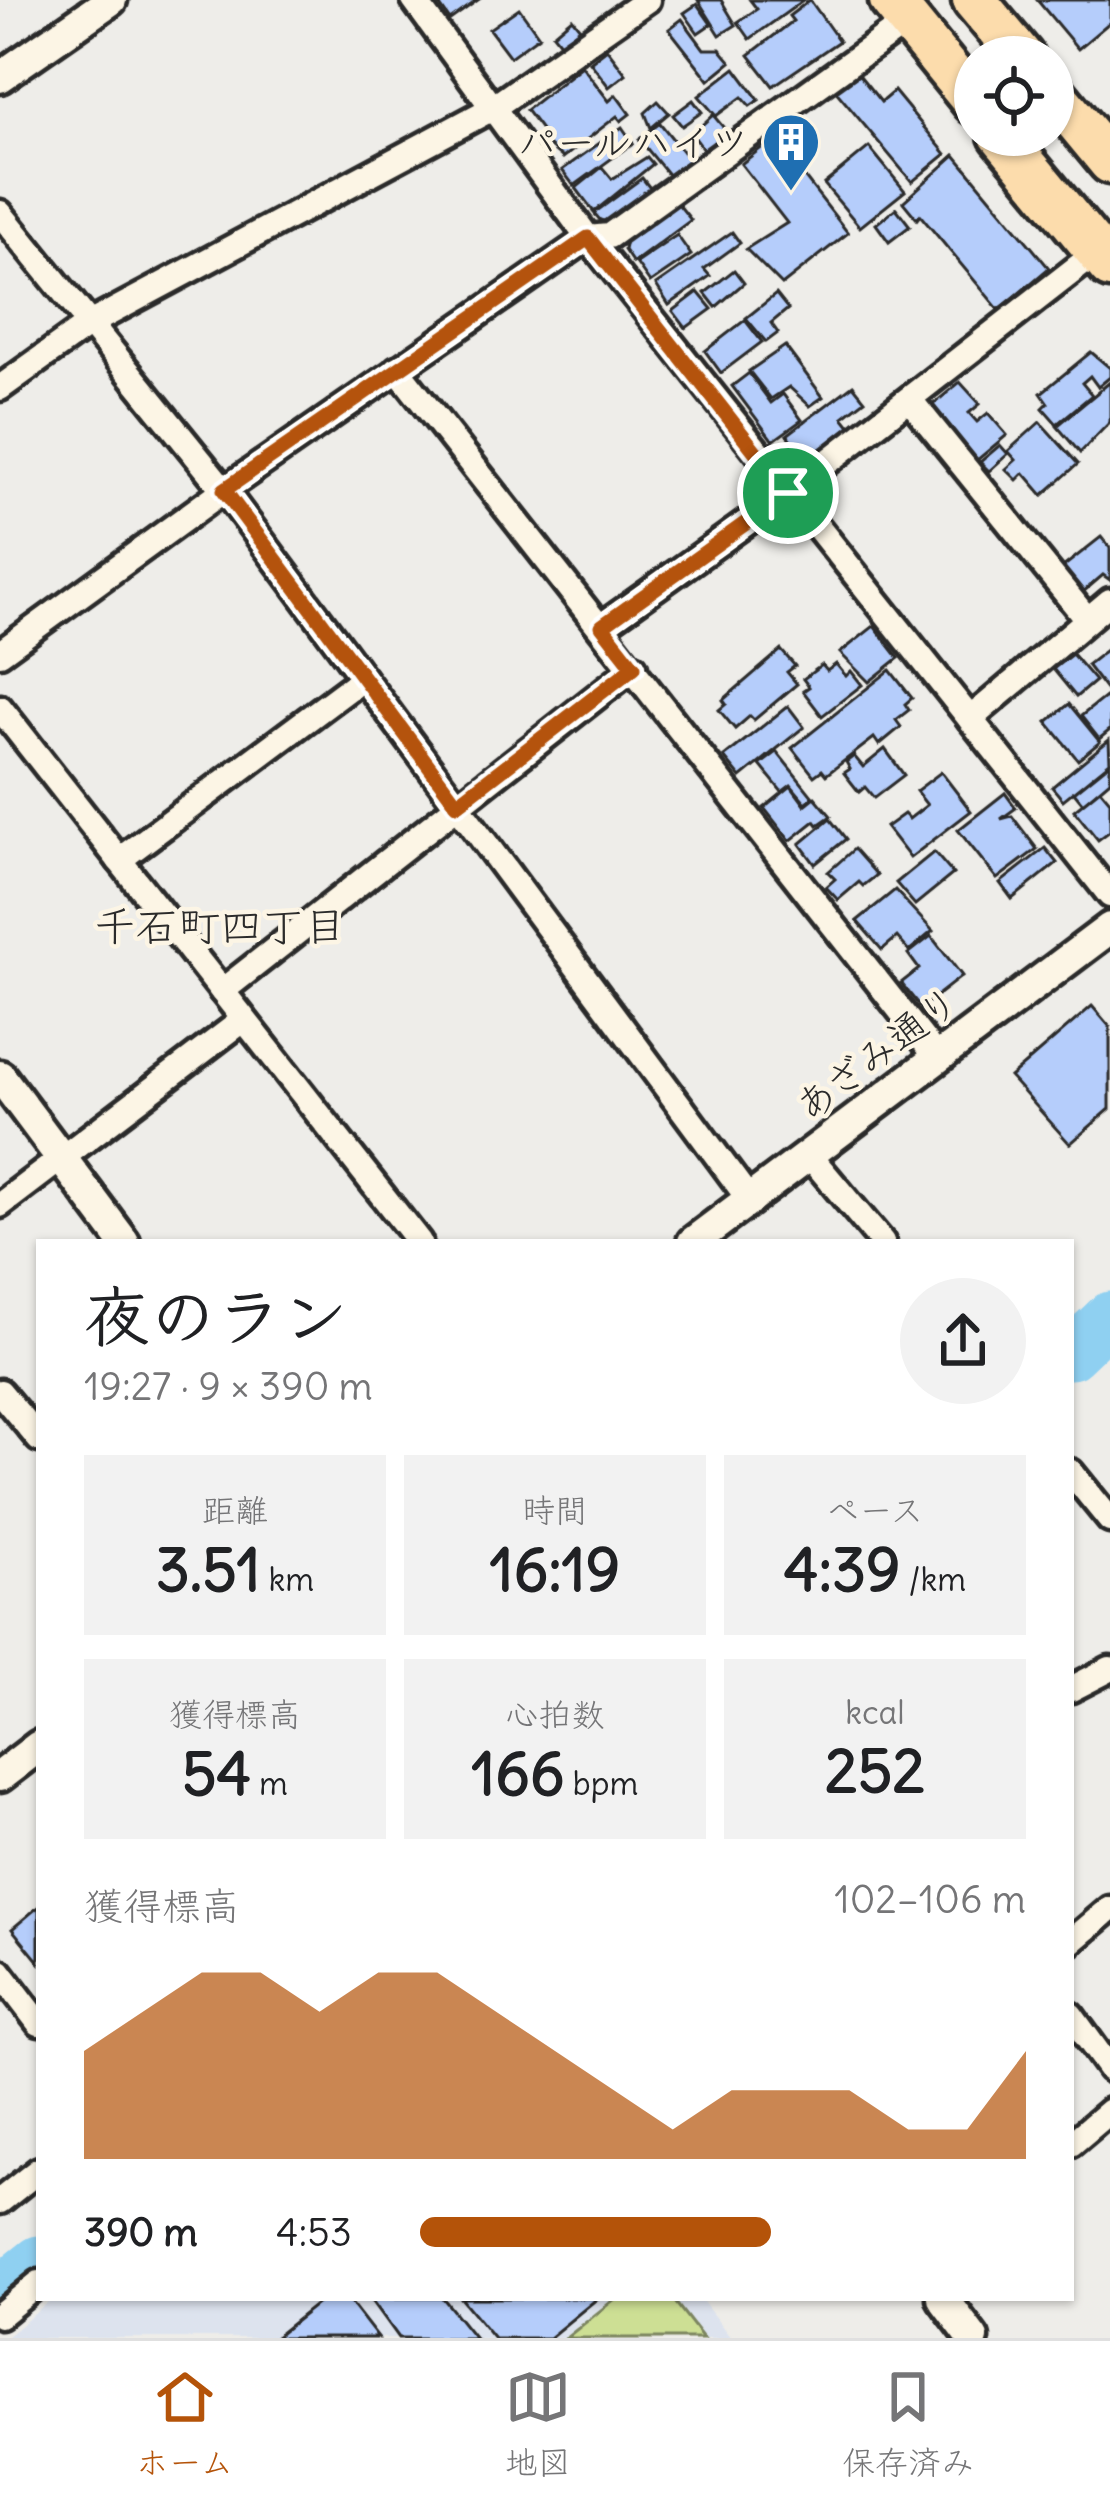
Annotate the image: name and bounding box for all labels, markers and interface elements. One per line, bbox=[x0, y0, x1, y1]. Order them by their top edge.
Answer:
map controls bbox=[954, 36, 1074, 156]
button: locate bbox=[954, 36, 1074, 156]
building icon: パールハイツ bbox=[760, 111, 822, 193]
place label: パールハイツ bbox=[517, 118, 749, 167]
pin bbox=[737, 442, 839, 544]
icon: arrive bbox=[755, 460, 821, 526]
district label: 千石町四丁目 bbox=[94, 900, 346, 952]
street label: あざみ通り bbox=[786, 976, 969, 1131]
text: 夜のラン bbox=[84, 1275, 348, 1358]
button: share bbox=[900, 1278, 1026, 1404]
text: 19:27 · 9 × 390 m bbox=[84, 1362, 373, 1411]
text: 距離 bbox=[202, 1489, 268, 1531]
text: 時間 bbox=[522, 1489, 588, 1531]
text: ペース bbox=[826, 1489, 924, 1531]
text: 3.51 bbox=[156, 1532, 261, 1607]
text: 16:19 bbox=[490, 1532, 620, 1607]
text: 4:39 bbox=[784, 1532, 901, 1607]
text: km bbox=[261, 1558, 314, 1600]
text: /km bbox=[901, 1558, 966, 1600]
text: kcal bbox=[845, 1691, 905, 1733]
text: 獲得標高 bbox=[169, 1693, 301, 1735]
text: 心拍数 bbox=[506, 1693, 605, 1735]
text: 252 bbox=[825, 1733, 925, 1808]
text: 54 bbox=[182, 1736, 251, 1811]
text: 166 bbox=[472, 1736, 565, 1811]
text: m bbox=[251, 1762, 288, 1804]
text: bpm bbox=[565, 1762, 638, 1804]
text: 102–106 m bbox=[834, 1875, 1026, 1924]
text: 獲得標高 bbox=[84, 1882, 240, 1931]
text: 390 m bbox=[84, 2208, 198, 2257]
text: 4:53 bbox=[276, 2208, 352, 2257]
tab: ホーム bbox=[136, 2364, 233, 2484]
tab: 地図 bbox=[505, 2364, 571, 2484]
tab: 保存済み bbox=[842, 2364, 974, 2484]

